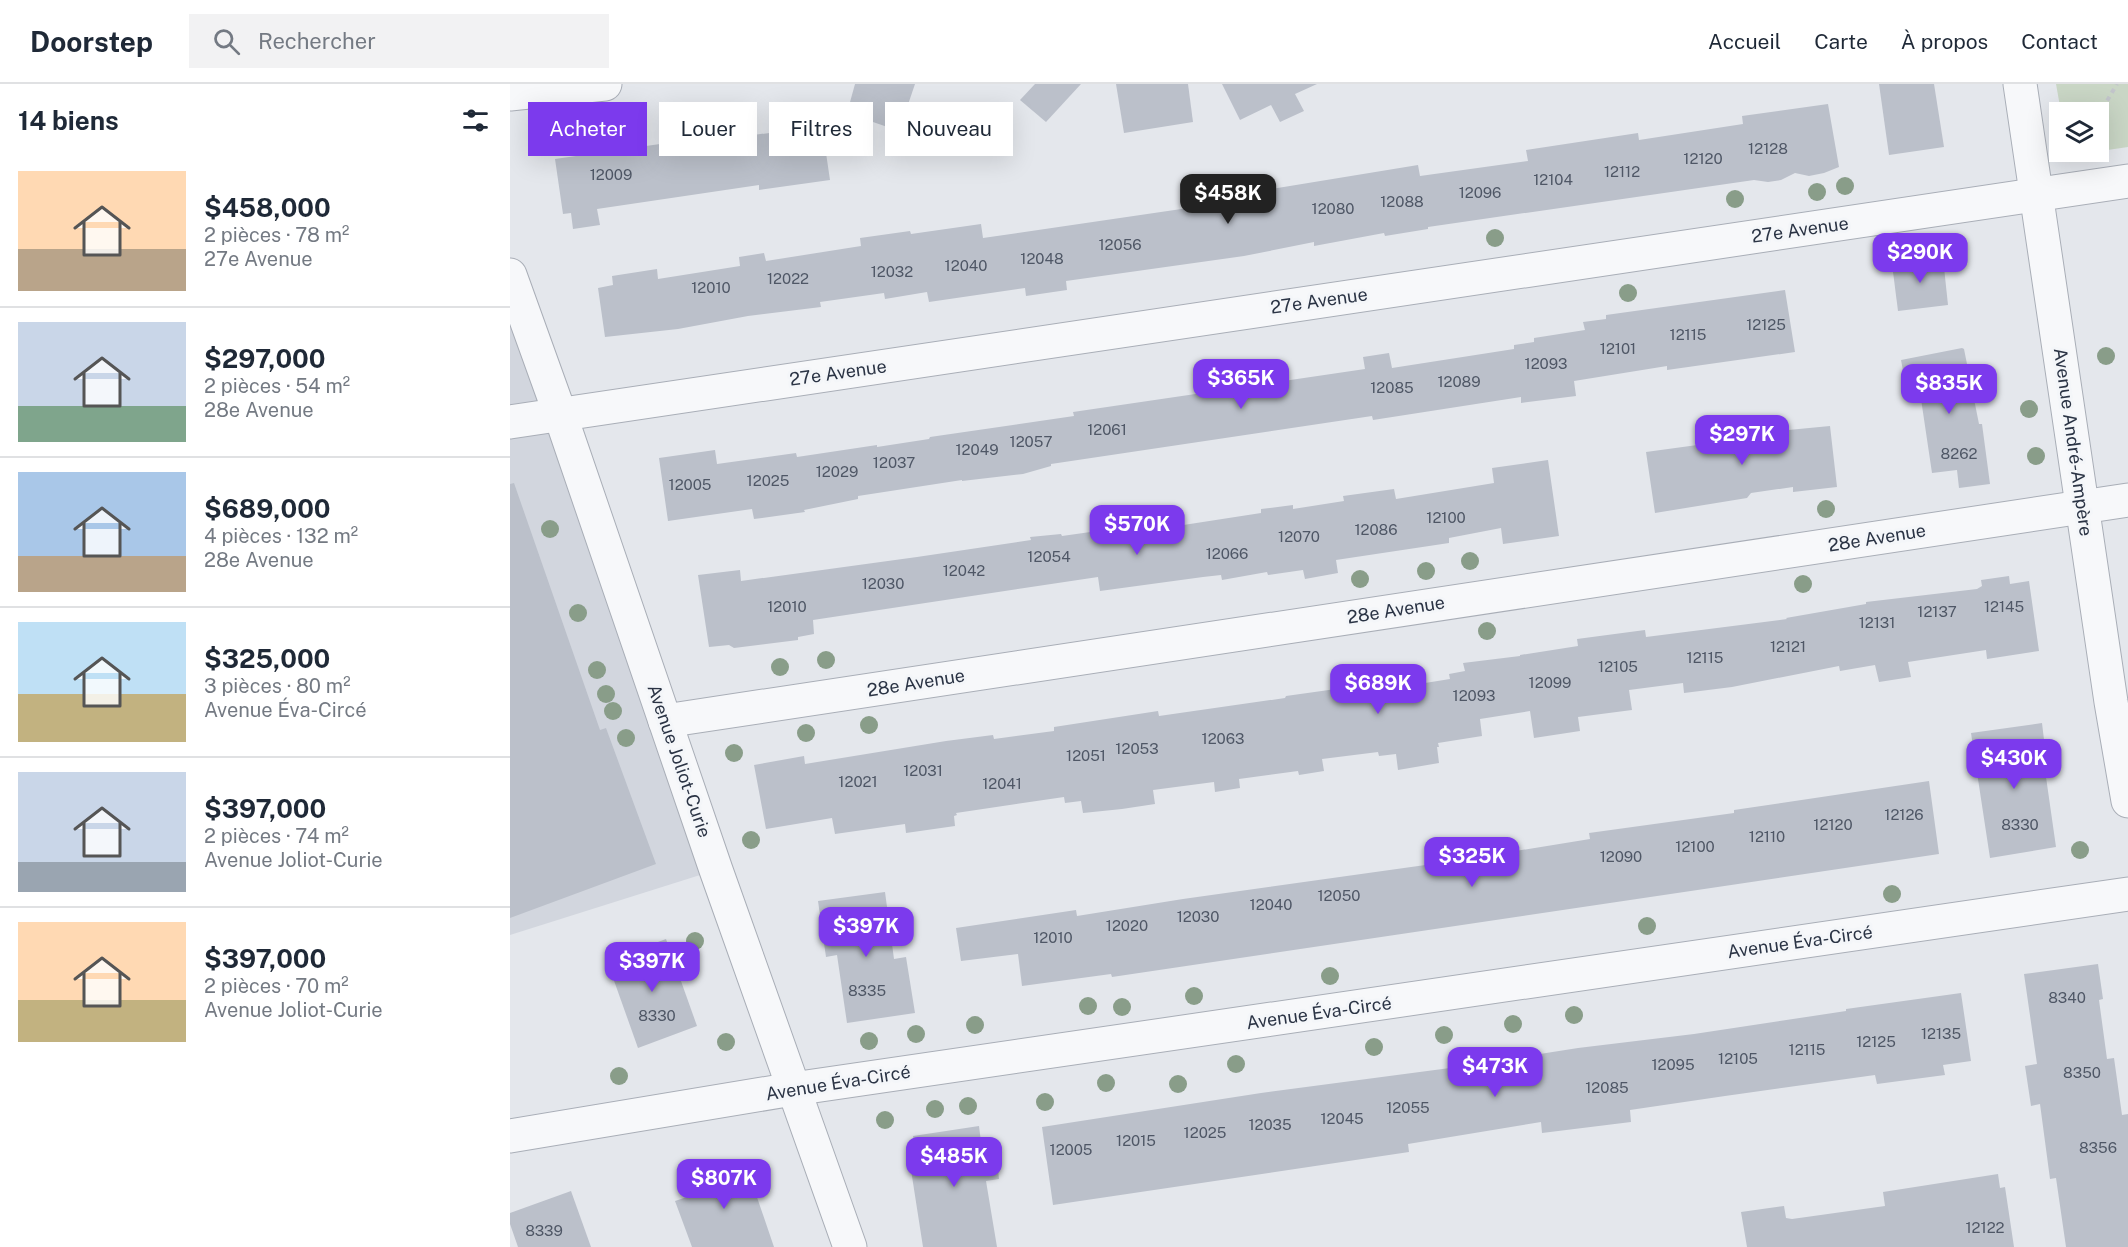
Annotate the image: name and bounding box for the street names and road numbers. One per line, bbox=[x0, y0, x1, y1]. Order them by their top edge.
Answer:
street label: 27e Avenue bbox=[1750, 212, 1850, 247]
street label: 27e Avenue bbox=[1269, 283, 1369, 318]
street label: Avenue André-Ampère bbox=[2050, 346, 2097, 538]
street label: 27e Avenue bbox=[788, 355, 888, 390]
street label: 28e Avenue bbox=[1827, 519, 1927, 556]
street label: 28e Avenue bbox=[1346, 591, 1446, 628]
street label: 28e Avenue bbox=[866, 664, 966, 701]
street label: Avenue Joliot-Curie bbox=[643, 681, 716, 840]
street label: Avenue Éva-Circé bbox=[1726, 920, 1874, 962]
street label: Avenue Éva-Circé bbox=[1245, 991, 1393, 1033]
street label: Avenue Éva-Circé bbox=[764, 1060, 912, 1104]

